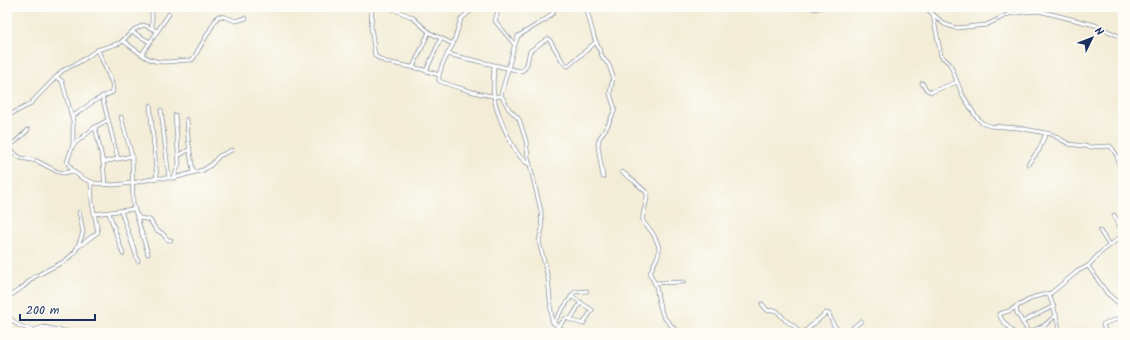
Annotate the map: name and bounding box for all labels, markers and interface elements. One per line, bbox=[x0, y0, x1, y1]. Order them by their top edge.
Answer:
north arrow bbox=[1072, 18, 1112, 58]
text: N bbox=[1090, 23, 1108, 41]
scale bar bbox=[20, 296, 95, 322]
text: 200 m bbox=[26, 301, 60, 320]

